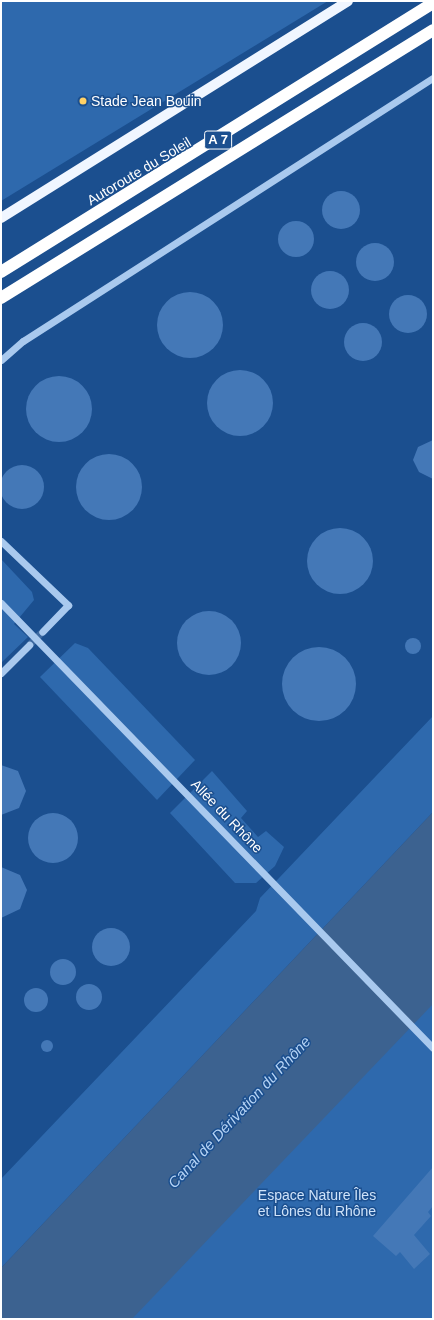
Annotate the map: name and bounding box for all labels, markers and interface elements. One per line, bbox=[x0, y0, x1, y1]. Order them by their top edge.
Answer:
place label: Stade Jean Bouin bbox=[91, 93, 202, 109]
marker: Stade Jean Bouin bbox=[78, 96, 88, 106]
road number: A 7 bbox=[203, 129, 233, 151]
street label: Autoroute du Soleil bbox=[84, 133, 194, 209]
street label: Allée du Rhône bbox=[188, 776, 266, 856]
water label: Canal de Dérivation du Rhône bbox=[164, 1032, 314, 1192]
park label: Espace Nature Îles et Lônes du Rhône bbox=[258, 1187, 376, 1220]

